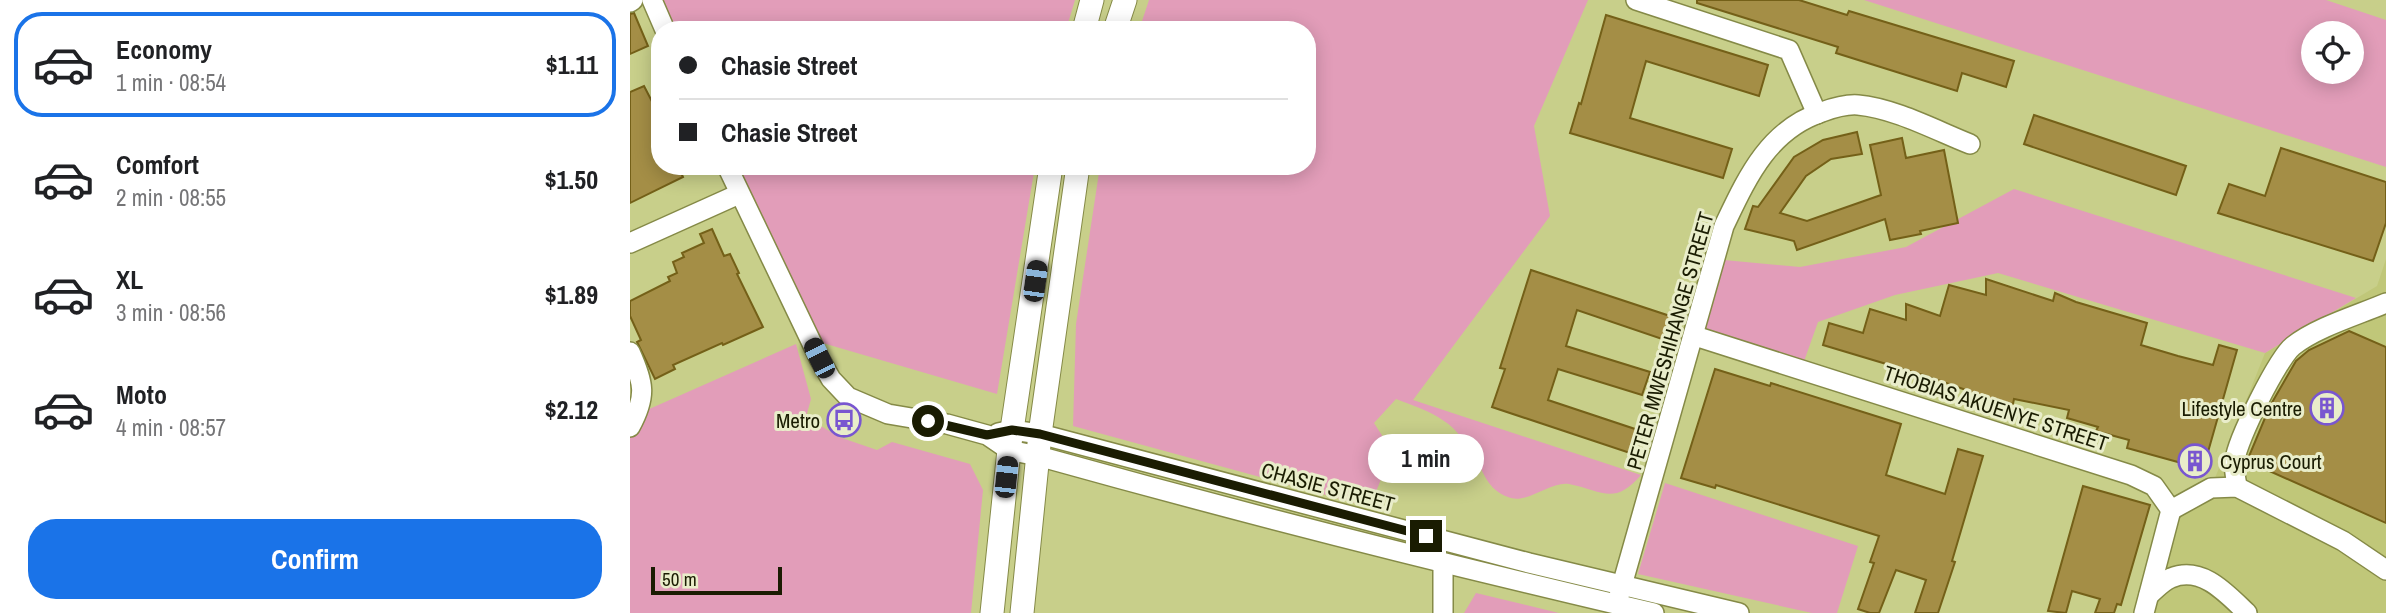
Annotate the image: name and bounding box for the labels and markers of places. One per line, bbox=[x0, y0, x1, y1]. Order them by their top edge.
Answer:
building icon: Lifestyle Centre bbox=[2308, 389, 2346, 427]
place label: Lifestyle Centre bbox=[2181, 394, 2302, 423]
bus stop icon: Metro bbox=[825, 401, 863, 439]
place label: Metro bbox=[776, 406, 820, 435]
building icon: Cyprus Court bbox=[2176, 442, 2214, 480]
place label: Cyprus Court bbox=[2220, 447, 2322, 476]

